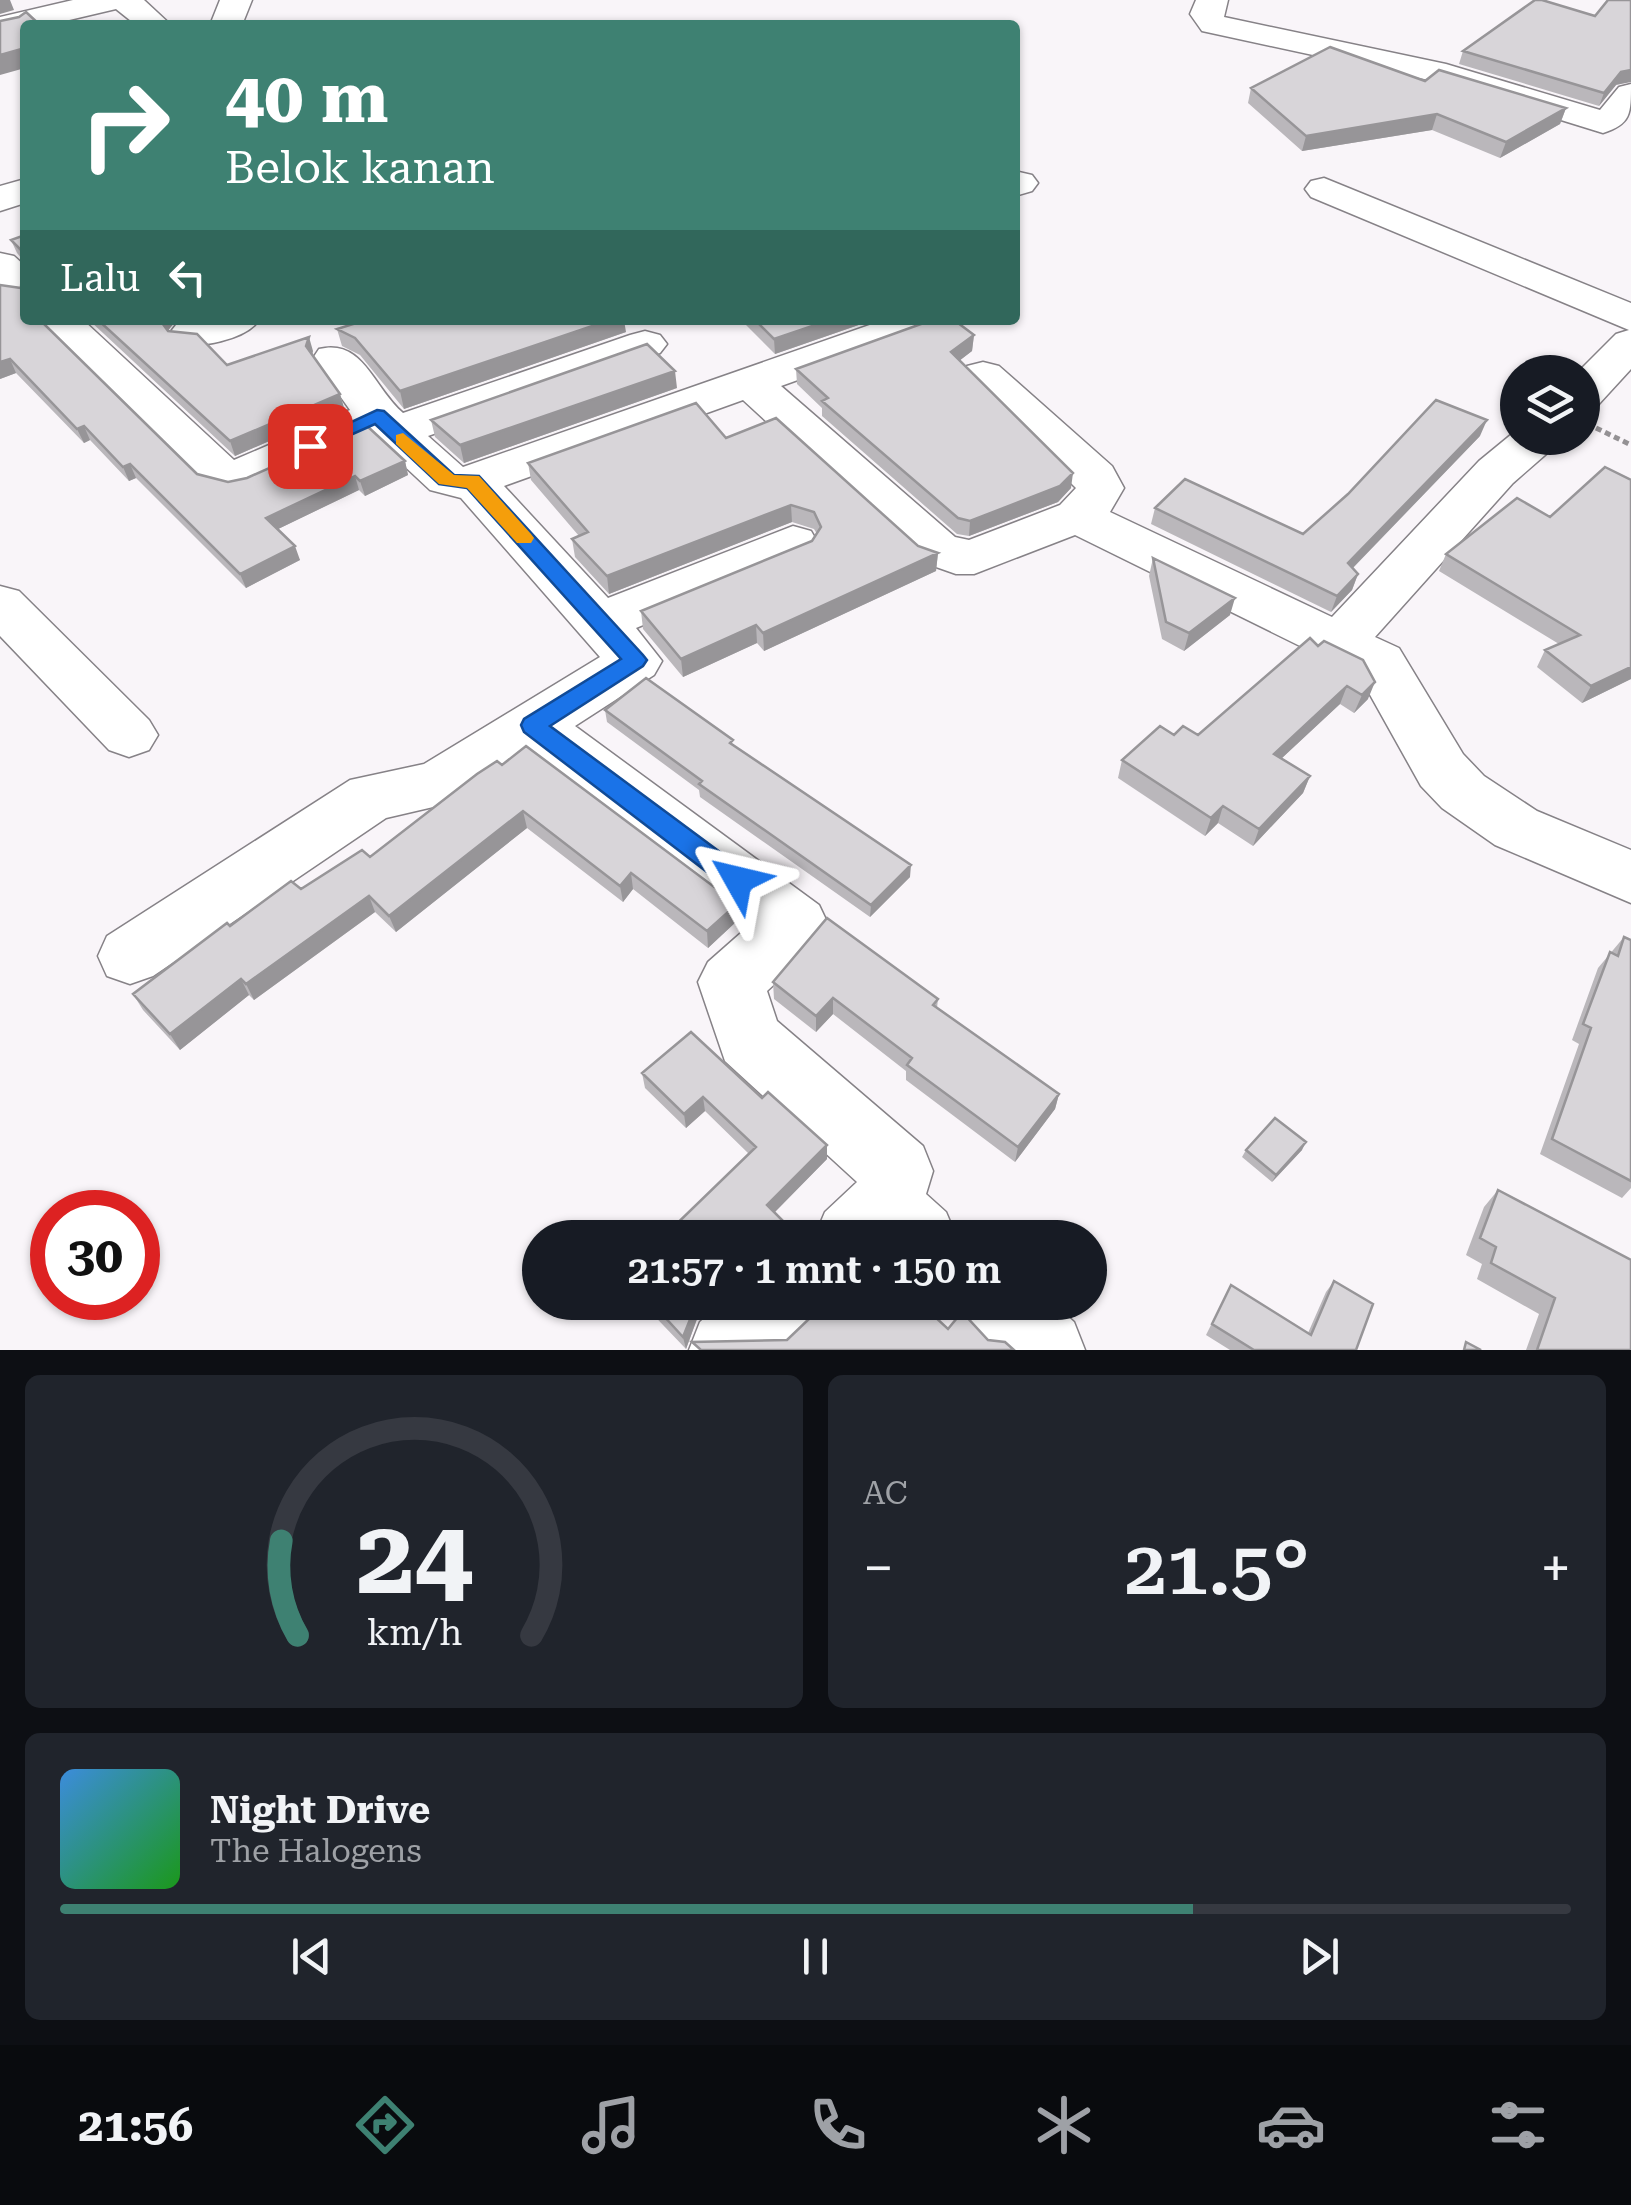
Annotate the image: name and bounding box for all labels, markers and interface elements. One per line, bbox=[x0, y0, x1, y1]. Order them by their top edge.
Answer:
text: 40 m bbox=[225, 57, 389, 139]
icon: right bbox=[60, 60, 190, 190]
text: Belok kanan bbox=[225, 141, 495, 194]
icon: left bbox=[160, 250, 215, 305]
text: Lalu bbox=[60, 256, 140, 300]
map controls bbox=[1500, 355, 1600, 455]
button: layers bbox=[1500, 355, 1600, 455]
pin bbox=[268, 404, 353, 489]
icon: arrive bbox=[283, 419, 338, 474]
position arrow bbox=[686, 828, 790, 932]
speed limit sign: 30 bbox=[30, 1190, 160, 1320]
text: 21:57 · 1 mnt · 150 m bbox=[628, 1248, 1001, 1292]
text: AC bbox=[863, 1474, 908, 1512]
text: 24 bbox=[356, 1497, 472, 1618]
text: 21.5° bbox=[1124, 1524, 1310, 1612]
text: − bbox=[863, 1536, 894, 1600]
text: + bbox=[1540, 1536, 1571, 1600]
text: km/h bbox=[366, 1612, 462, 1654]
text: Night Drive bbox=[210, 1788, 430, 1832]
text: The Halogens bbox=[210, 1832, 422, 1870]
icon: previous bbox=[284, 1929, 339, 1984]
icon: pause bbox=[788, 1929, 843, 1984]
icon: next bbox=[1292, 1929, 1347, 1984]
icon: directions bbox=[350, 2090, 420, 2160]
icon: music bbox=[576, 2090, 646, 2160]
icon: phone bbox=[803, 2090, 873, 2160]
icon: climate bbox=[1029, 2090, 1099, 2160]
icon: car bbox=[1256, 2090, 1326, 2160]
icon: filters bbox=[1483, 2090, 1553, 2160]
text: 21:56 bbox=[78, 2099, 193, 2152]

